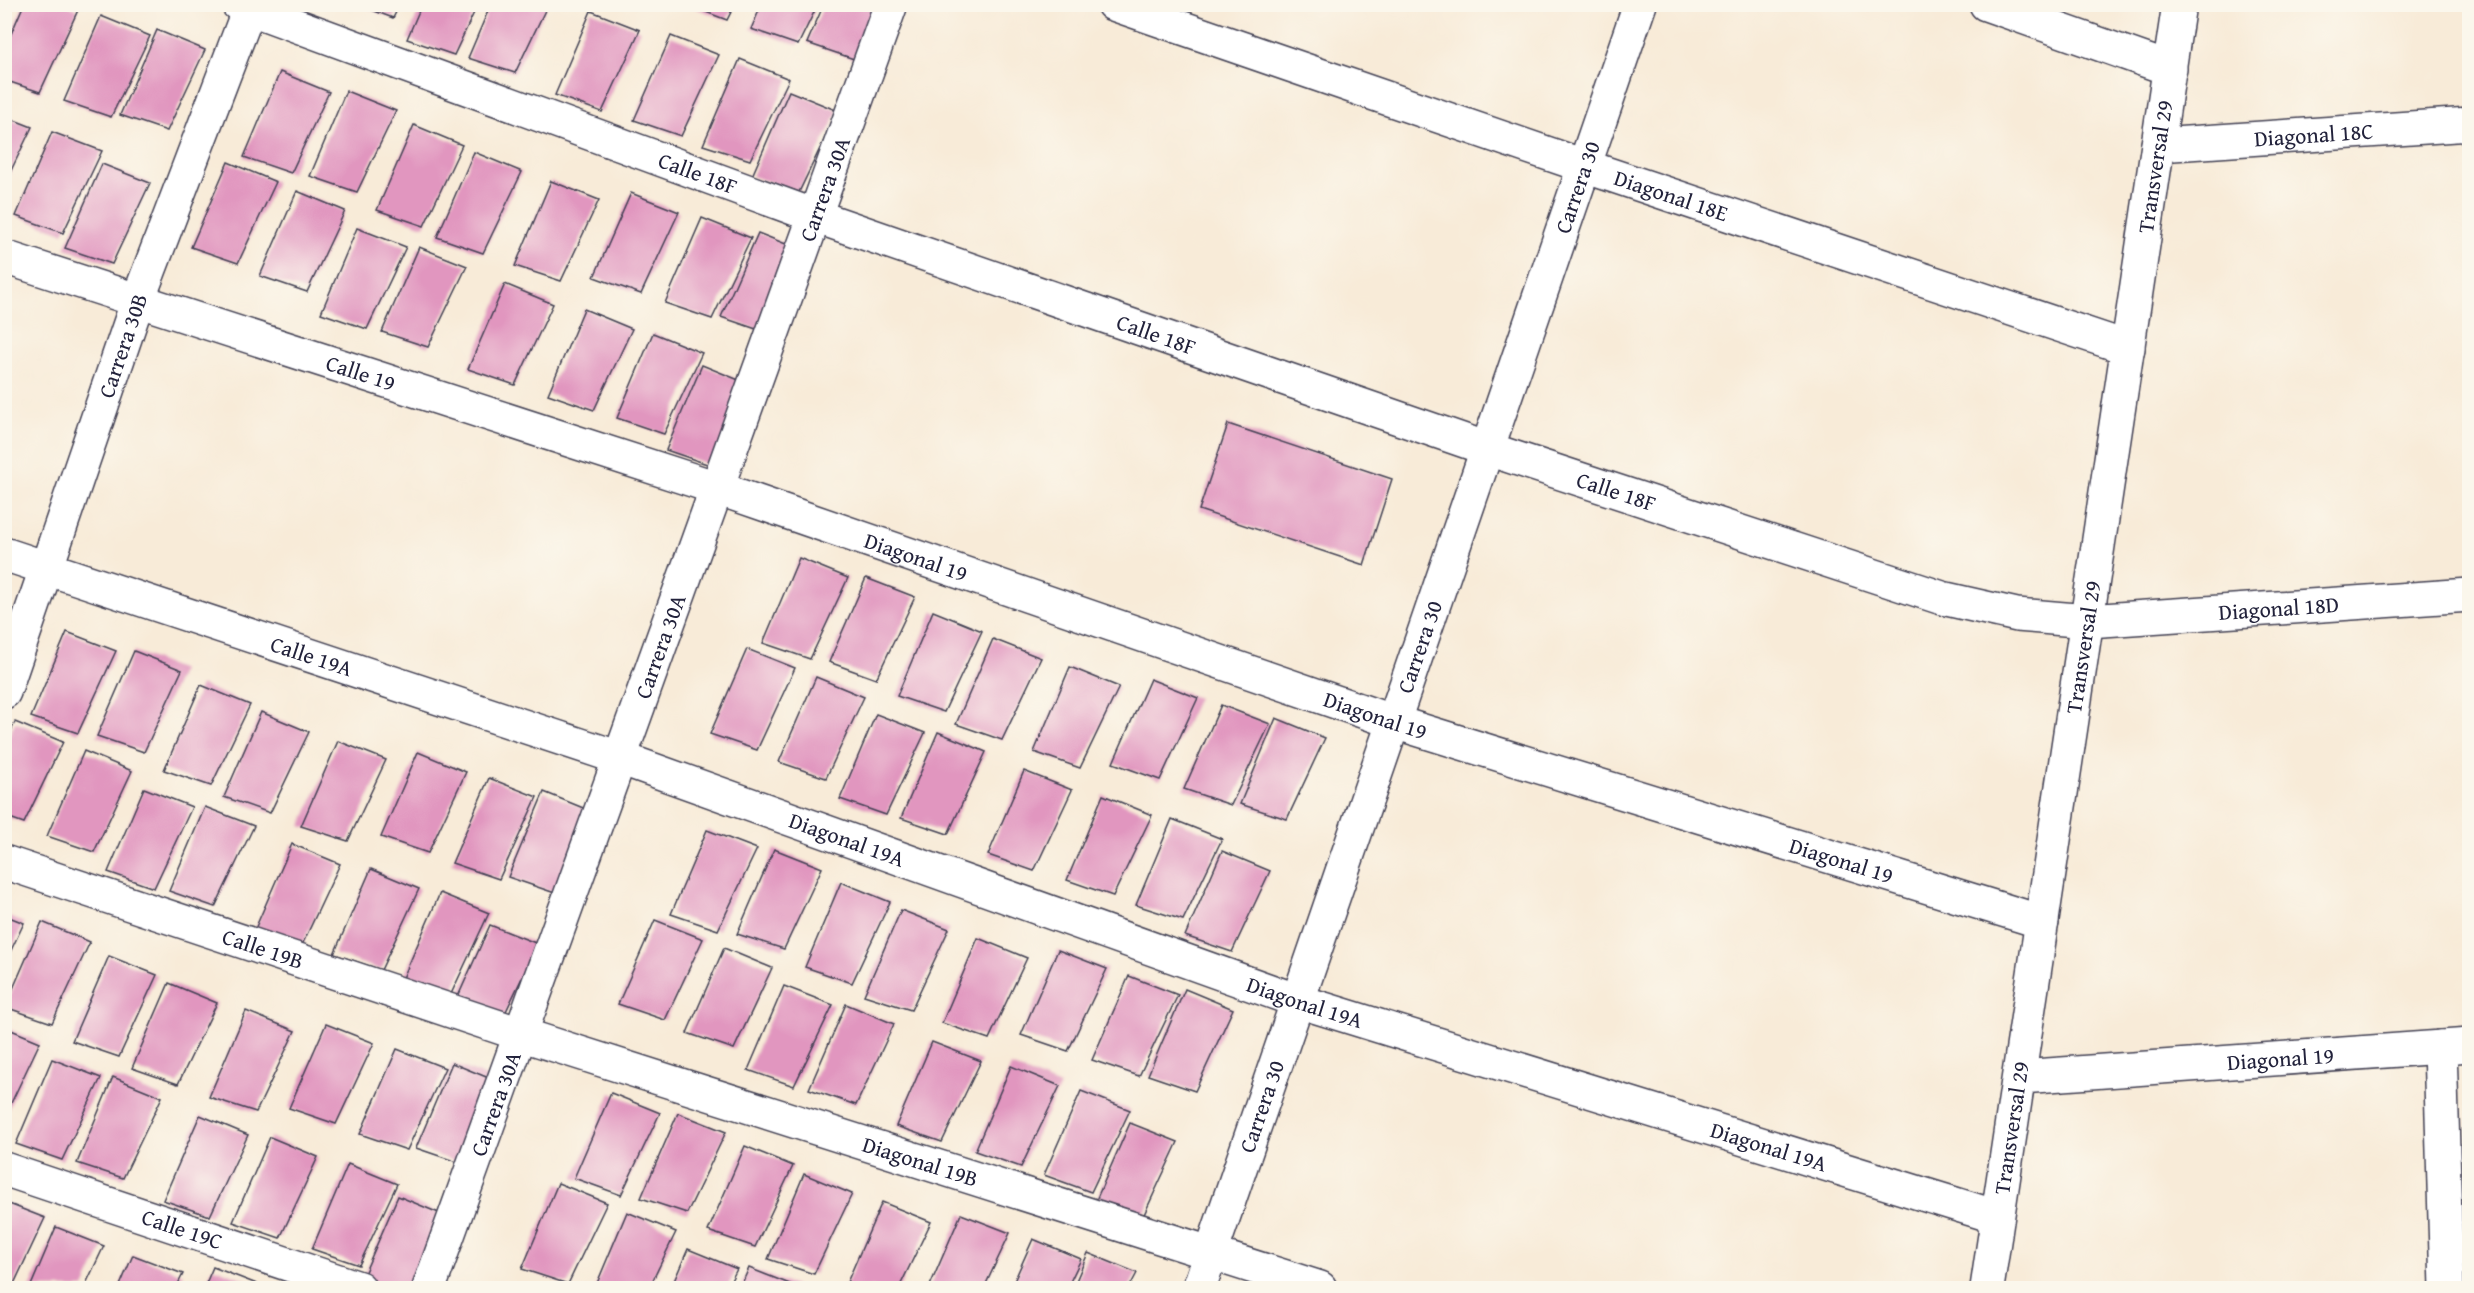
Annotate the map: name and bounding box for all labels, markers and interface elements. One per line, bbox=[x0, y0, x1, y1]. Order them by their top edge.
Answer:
street label: Transversal 29 bbox=[2129, 98, 2180, 235]
street label: Diagonal 18C bbox=[2253, 115, 2374, 154]
street label: Carrera 30A bbox=[791, 132, 858, 246]
street label: Carrera 30 bbox=[1546, 137, 1608, 238]
street label: Calle 18F bbox=[654, 144, 742, 202]
street label: Diagonal 18E bbox=[1610, 161, 1732, 229]
street label: Carrera 30B bbox=[90, 289, 155, 402]
street label: Calle 18F bbox=[1112, 306, 1200, 363]
street label: Calle 19 bbox=[322, 346, 400, 399]
street label: Calle 18F bbox=[1572, 463, 1660, 519]
street label: Diagonal 19 bbox=[860, 524, 972, 589]
street label: Transversal 29 bbox=[2057, 579, 2109, 716]
street label: Diagonal 18D bbox=[2217, 588, 2340, 628]
street label: Carrera 30A bbox=[626, 589, 694, 703]
street label: Carrera 30 bbox=[1389, 596, 1450, 697]
street label: Calle 19A bbox=[266, 627, 357, 685]
street label: Diagonal 19 bbox=[1319, 683, 1431, 747]
street label: Diagonal 19A bbox=[785, 804, 910, 875]
street label: Diagonal 19 bbox=[1785, 829, 1897, 891]
street label: Calle 19B bbox=[218, 920, 308, 977]
street label: Diagonal 19A bbox=[1242, 968, 1367, 1036]
street label: Diagonal 19 bbox=[2226, 1039, 2335, 1078]
street label: Carrera 30A bbox=[462, 1046, 529, 1160]
street label: Carrera 30 bbox=[1231, 1056, 1292, 1157]
street label: Transversal 29 bbox=[1985, 1059, 2037, 1196]
street label: Diagonal 19A bbox=[1707, 1113, 1832, 1180]
street label: Diagonal 19B bbox=[859, 1128, 982, 1194]
street label: Calle 19C bbox=[138, 1200, 227, 1257]

